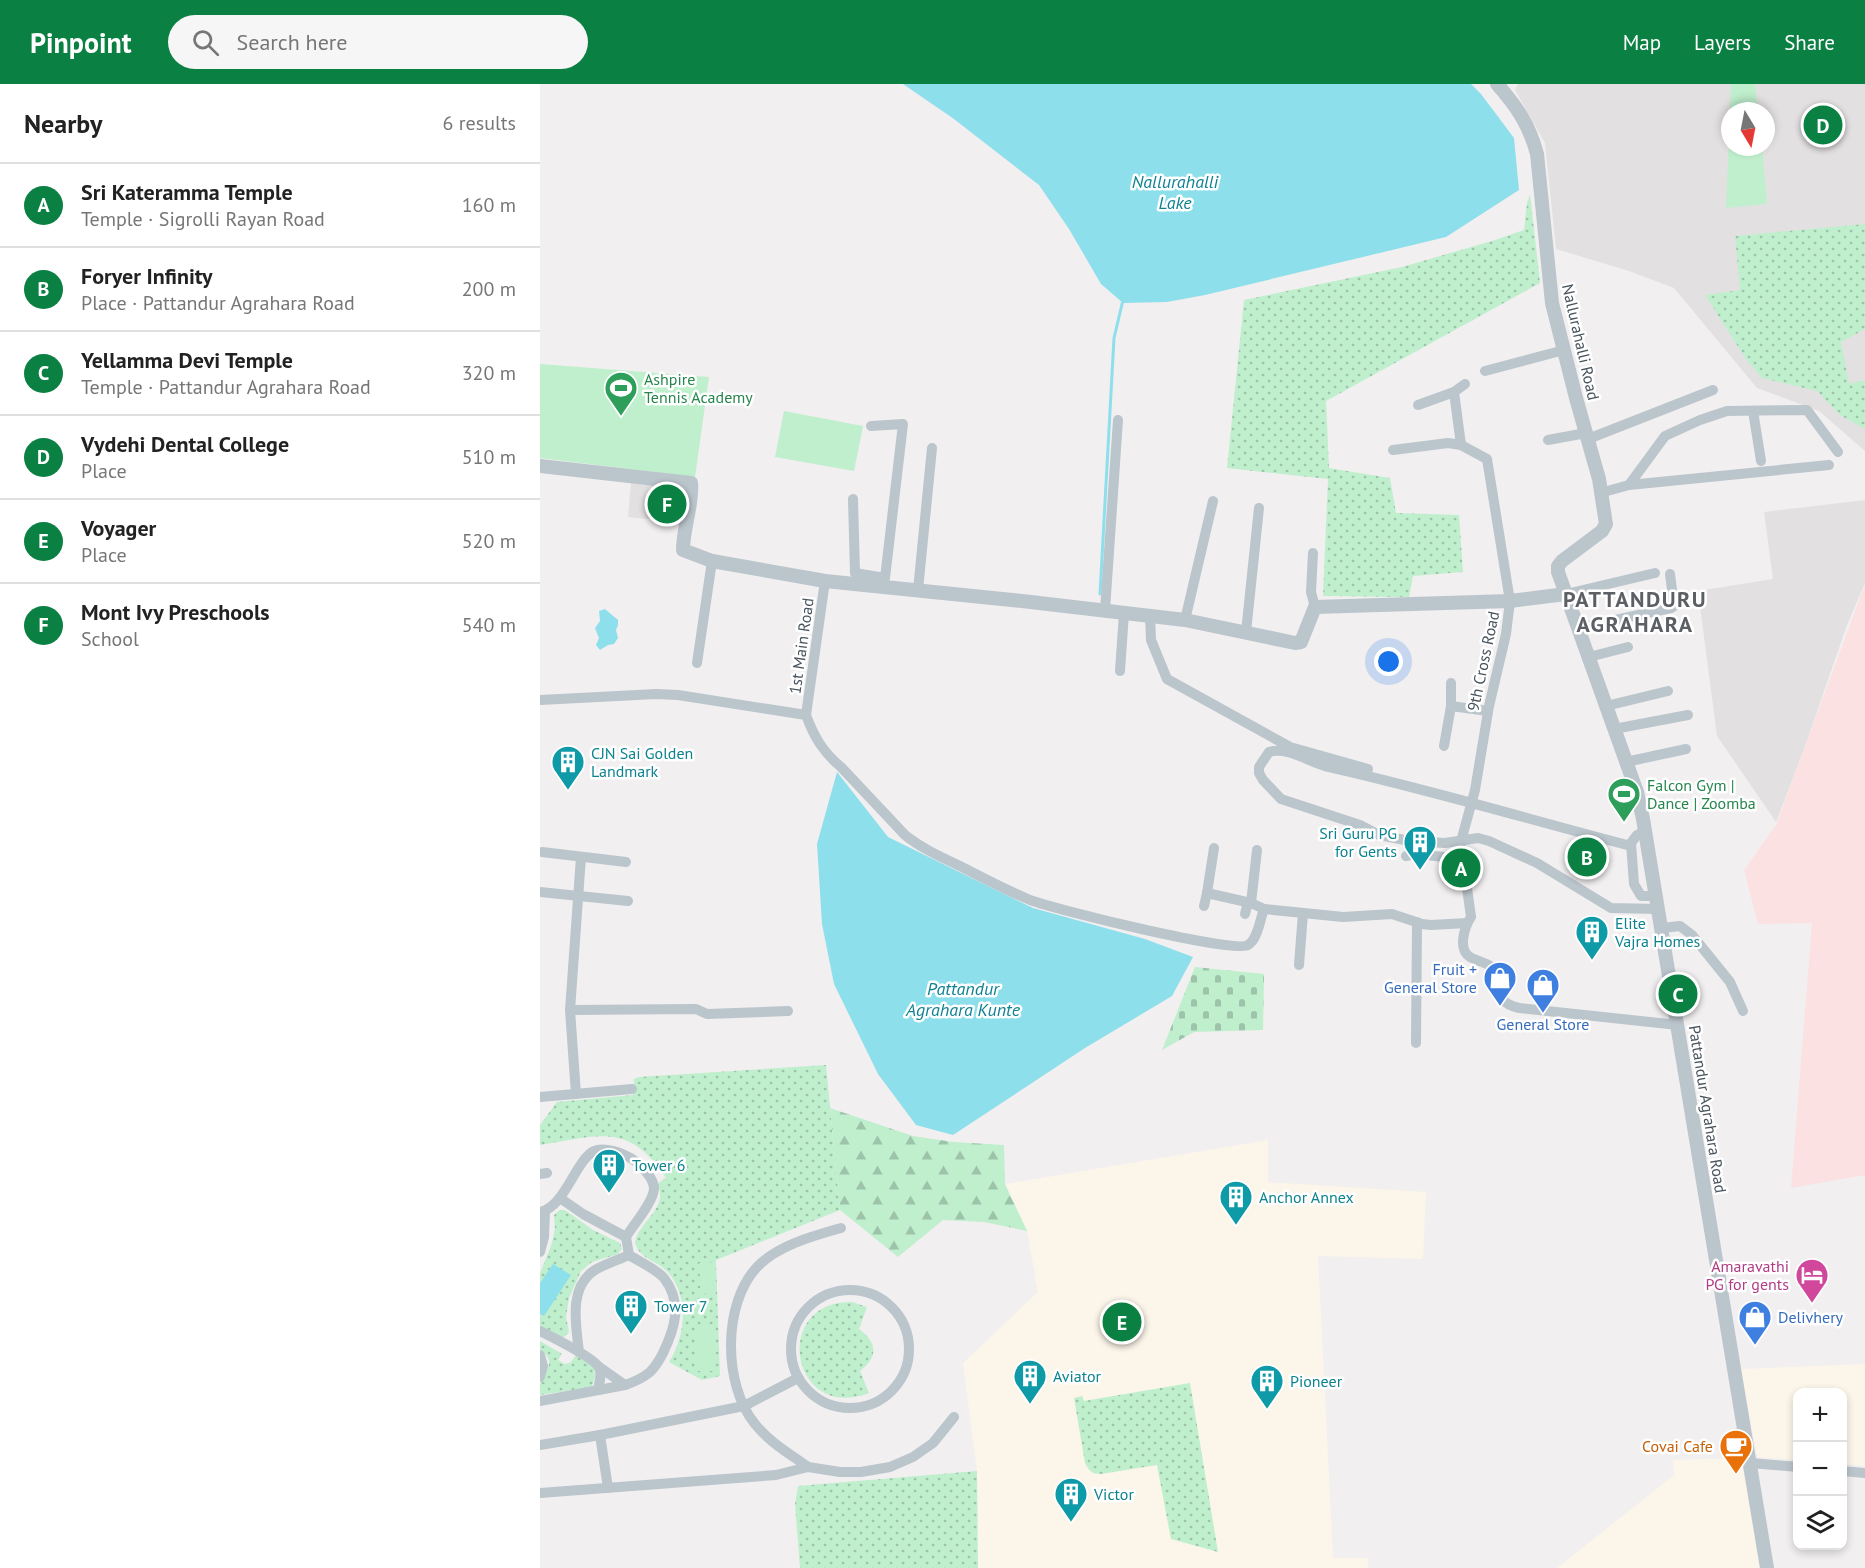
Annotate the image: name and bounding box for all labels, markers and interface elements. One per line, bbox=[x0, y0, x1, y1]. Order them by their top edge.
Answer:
search box bbox=[168, 15, 588, 69]
text: Pinpoint bbox=[30, 24, 132, 61]
icon: search bbox=[189, 26, 222, 59]
text: Search here bbox=[237, 28, 347, 56]
text: Map bbox=[1623, 29, 1661, 56]
text: Layers bbox=[1694, 29, 1751, 56]
text: Share bbox=[1784, 29, 1835, 56]
north arrow bbox=[1721, 102, 1775, 156]
pin: D bbox=[1804, 102, 1842, 147]
text: Nearby bbox=[24, 107, 102, 140]
text: 6 results bbox=[443, 110, 516, 136]
water label: Nallurahalli Lake bbox=[1132, 170, 1220, 214]
text: Sri Kateramma Temple bbox=[81, 178, 293, 206]
text: A bbox=[37, 192, 50, 218]
text: 160 m bbox=[462, 192, 516, 218]
text: Temple · Sigrolli Rayan Road bbox=[81, 206, 325, 232]
text: Foryer Infinity bbox=[81, 262, 213, 290]
text: B bbox=[38, 276, 49, 302]
text: 200 m bbox=[462, 276, 516, 302]
street label: Nallurahalli Road bbox=[1558, 282, 1604, 402]
text: Place · Pattandur Agrahara Road bbox=[81, 290, 355, 316]
text: Yellamma Devi Temple bbox=[81, 346, 293, 374]
text: C bbox=[38, 360, 49, 386]
text: 320 m bbox=[462, 360, 516, 386]
place label: Ashpire Tennis Academy bbox=[644, 369, 753, 407]
sports icon: Ashpire Tennis Academy bbox=[603, 370, 639, 417]
text: Temple · Pattandur Agrahara Road bbox=[81, 374, 371, 400]
text: Vydehi Dental College bbox=[81, 430, 289, 458]
text: D bbox=[37, 444, 50, 470]
text: 510 m bbox=[462, 444, 516, 470]
text: Place bbox=[81, 458, 127, 484]
pin: F bbox=[648, 482, 686, 526]
text: Voyager bbox=[81, 514, 156, 542]
text: E bbox=[38, 528, 49, 554]
text: 520 m bbox=[462, 528, 516, 554]
text: Place bbox=[81, 542, 127, 568]
district label: PATTANDURU AGRAHARA bbox=[1563, 585, 1707, 638]
street label: 1st Main Road bbox=[784, 597, 818, 695]
text: Mont Ivy Preschools bbox=[81, 598, 270, 626]
street label: 9th Cross Road bbox=[1463, 609, 1503, 713]
text: F bbox=[38, 612, 49, 638]
text: 540 m bbox=[462, 612, 516, 638]
text: School bbox=[81, 626, 139, 652]
your location bbox=[1374, 647, 1403, 676]
place label: CJN Sai Golden Landmark bbox=[591, 743, 693, 781]
building icon: CJN Sai Golden Landmark bbox=[550, 744, 586, 791]
place label: Falcon Gym | Dance | Zoomba bbox=[1647, 775, 1756, 813]
sports icon: Falcon Gym | Dance | Zoomba bbox=[1606, 776, 1642, 823]
place label: Sri Guru PG for Gents bbox=[1319, 823, 1397, 861]
building icon: Sri Guru PG for Gents bbox=[1402, 824, 1438, 871]
pin: B bbox=[1568, 834, 1606, 880]
pin: A bbox=[1442, 846, 1480, 890]
place label: Elite Vajra Homes bbox=[1614, 913, 1701, 951]
building icon: Elite Vajra Homes bbox=[1574, 914, 1610, 961]
place label: Fruit + General Store bbox=[1384, 959, 1477, 997]
shop icon: Fruit + General Store bbox=[1482, 960, 1518, 1007]
shop icon: General Store bbox=[1525, 967, 1561, 1014]
pin: C bbox=[1658, 972, 1698, 1016]
water label: Pattandur Agrahara Kunte bbox=[905, 977, 1021, 1021]
place label: General Store bbox=[1496, 1014, 1590, 1034]
street label: Pattandur Agrahara Road bbox=[1685, 1024, 1731, 1194]
building icon: Tower 6 bbox=[591, 1147, 627, 1194]
place label: Tower 6 bbox=[632, 1155, 685, 1175]
building icon: Anchor Annex bbox=[1218, 1179, 1254, 1226]
place label: Anchor Annex bbox=[1259, 1187, 1354, 1207]
place label: Amaravathi PG for gents bbox=[1705, 1256, 1789, 1294]
hotel icon: Amaravathi PG for gents bbox=[1794, 1257, 1830, 1304]
building icon: Tower 7 bbox=[613, 1288, 649, 1335]
place label: Tower 7 bbox=[654, 1296, 707, 1316]
shop icon: Delivhery bbox=[1737, 1299, 1773, 1346]
pin: E bbox=[1102, 1300, 1142, 1344]
place label: Delivhery bbox=[1778, 1307, 1844, 1327]
building icon: Aviator bbox=[1012, 1358, 1048, 1405]
building icon: Pioneer bbox=[1249, 1363, 1285, 1410]
place label: Aviator bbox=[1053, 1366, 1102, 1386]
place label: Pioneer bbox=[1290, 1371, 1343, 1391]
map controls bbox=[1793, 1388, 1847, 1550]
button: + bbox=[1793, 1388, 1847, 1442]
cafe icon: Covai Cafe bbox=[1718, 1428, 1754, 1475]
place label: Covai Cafe bbox=[1642, 1436, 1713, 1456]
button: − bbox=[1793, 1442, 1847, 1496]
building icon: Victor bbox=[1053, 1476, 1089, 1523]
place label: Victor bbox=[1093, 1484, 1134, 1504]
button: layers bbox=[1793, 1496, 1847, 1550]

